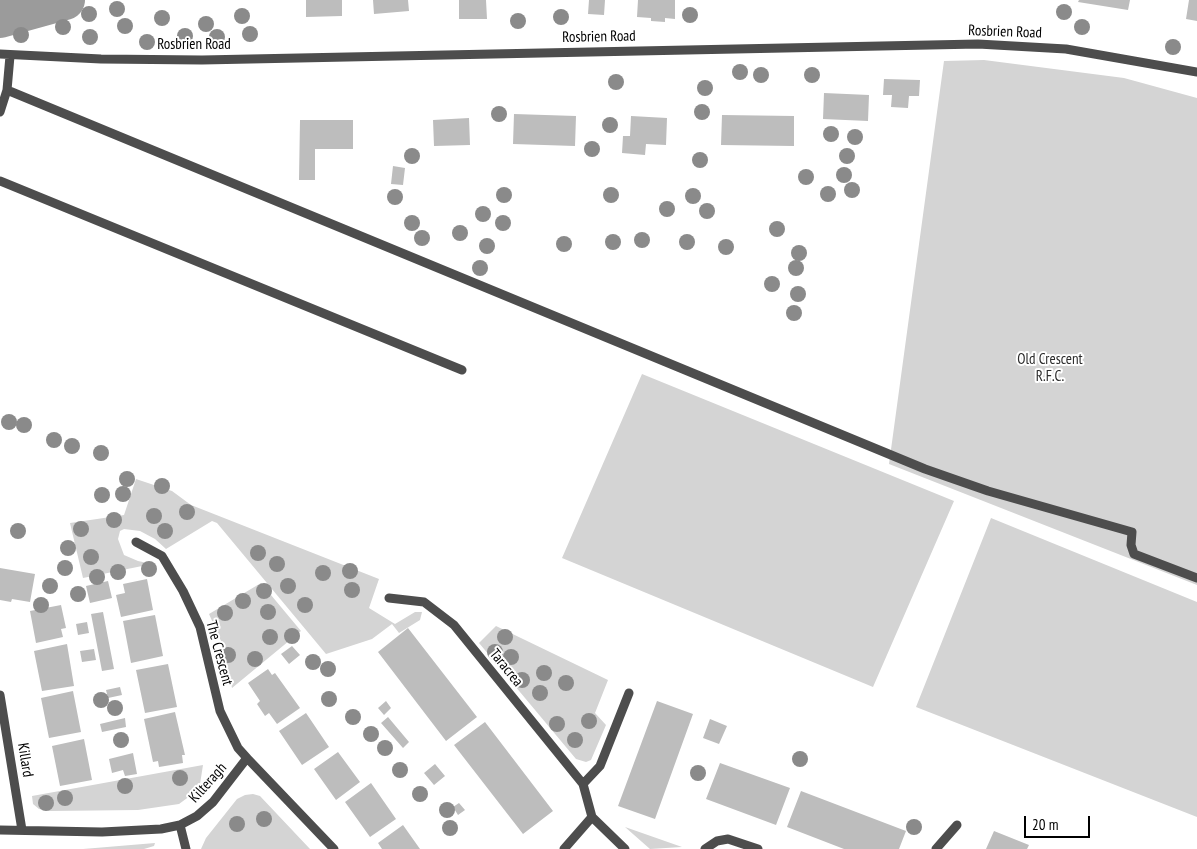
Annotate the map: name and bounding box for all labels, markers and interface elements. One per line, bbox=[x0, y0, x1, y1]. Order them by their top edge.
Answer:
street label: Rosbrien Road bbox=[968, 22, 1042, 42]
street label: Rosbrien Road bbox=[562, 27, 636, 47]
street label: Rosbrien Road bbox=[157, 36, 231, 54]
park label: Old Crescent R.F.C. bbox=[1017, 351, 1083, 386]
street label: The Crescent bbox=[202, 618, 236, 688]
street label: Taracrea bbox=[485, 646, 527, 690]
street label: Killard bbox=[13, 742, 37, 778]
street label: Kilteragh bbox=[185, 759, 231, 807]
scale bar bbox=[1027, 806, 1093, 838]
text: 20 m bbox=[1032, 815, 1058, 834]

